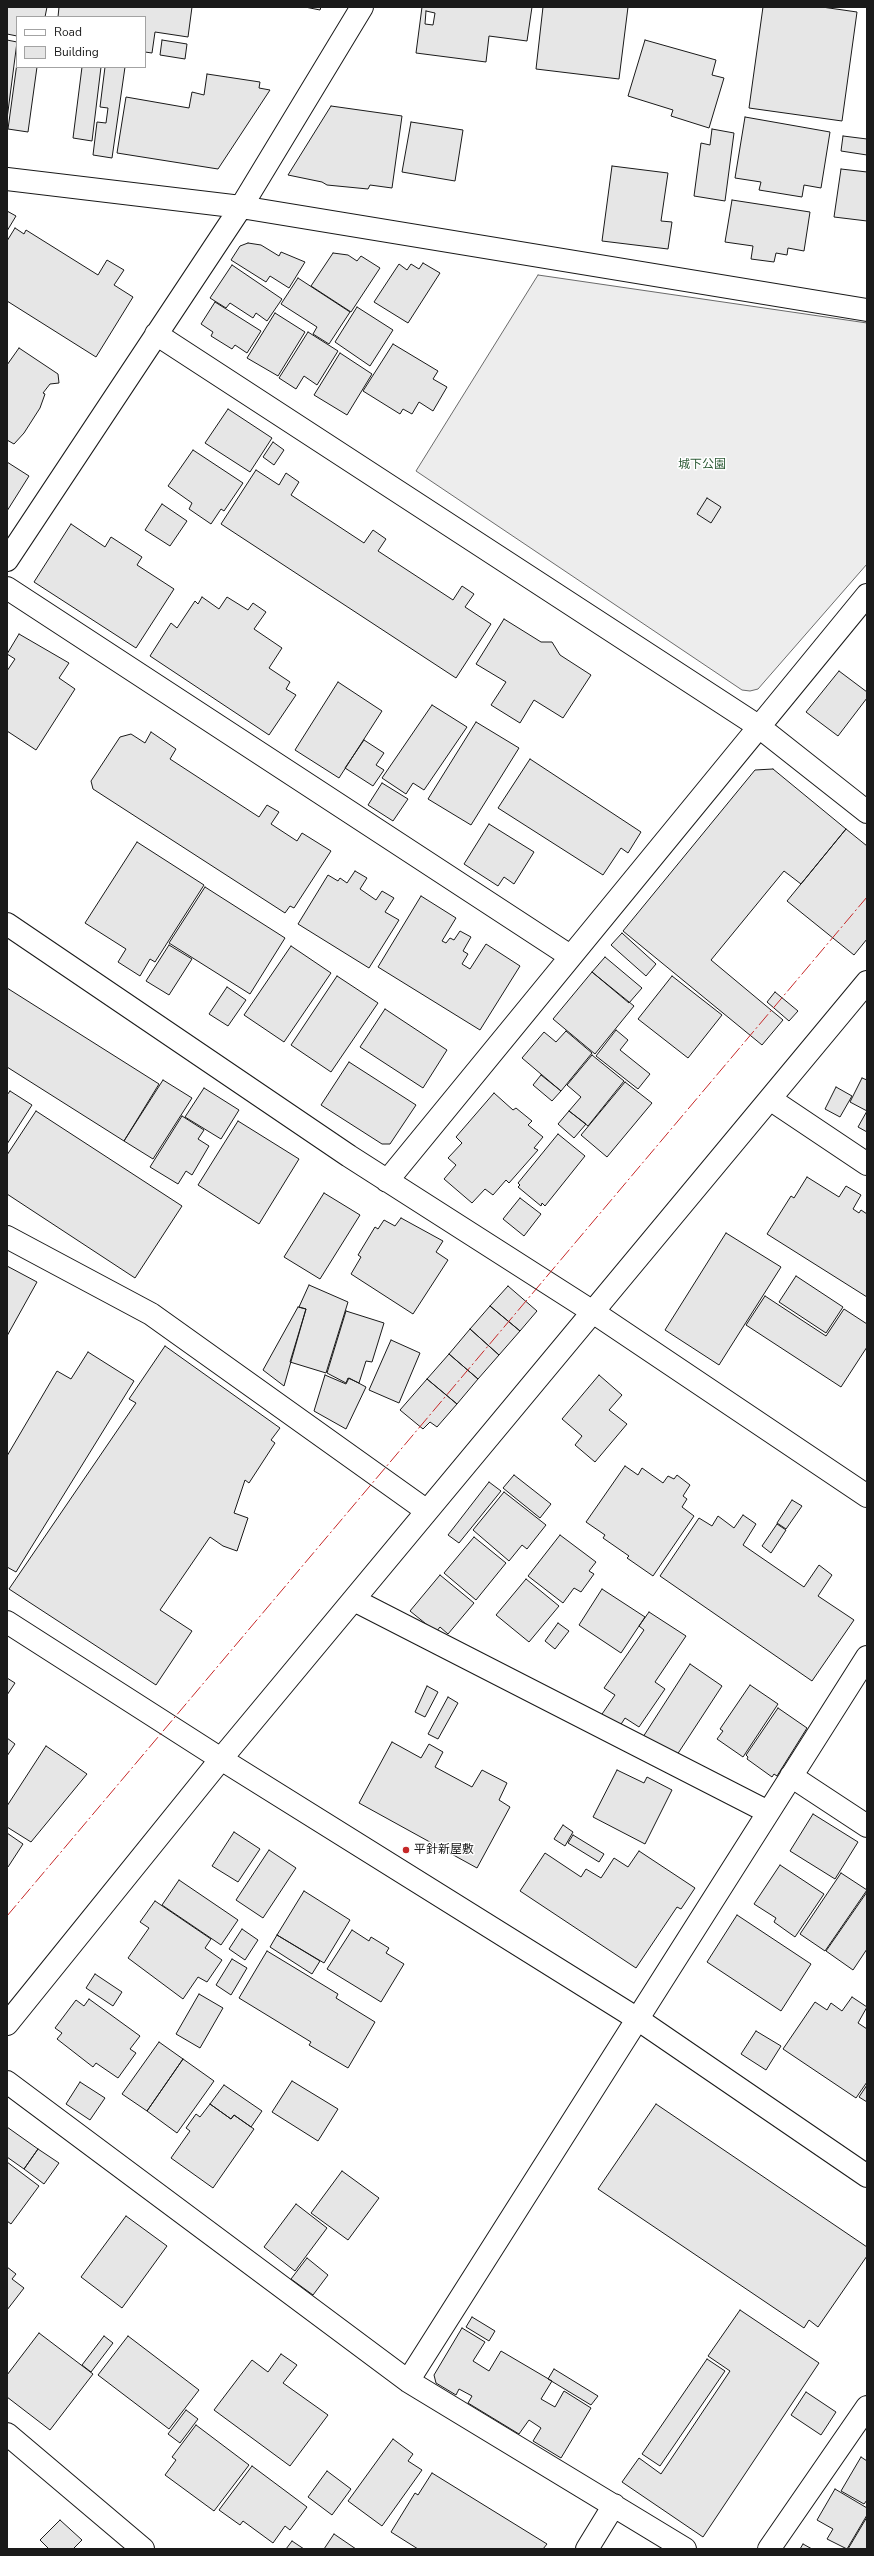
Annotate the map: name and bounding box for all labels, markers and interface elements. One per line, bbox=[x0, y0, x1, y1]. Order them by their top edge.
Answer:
legend bbox=[16, 16, 146, 68]
text: Road bbox=[54, 24, 82, 40]
text: Building bbox=[54, 44, 99, 60]
park label: 城下公園 bbox=[678, 458, 726, 472]
place label: 平針新屋敷 bbox=[414, 1843, 474, 1857]
marker: 平針新屋敷 bbox=[401, 1845, 411, 1855]

